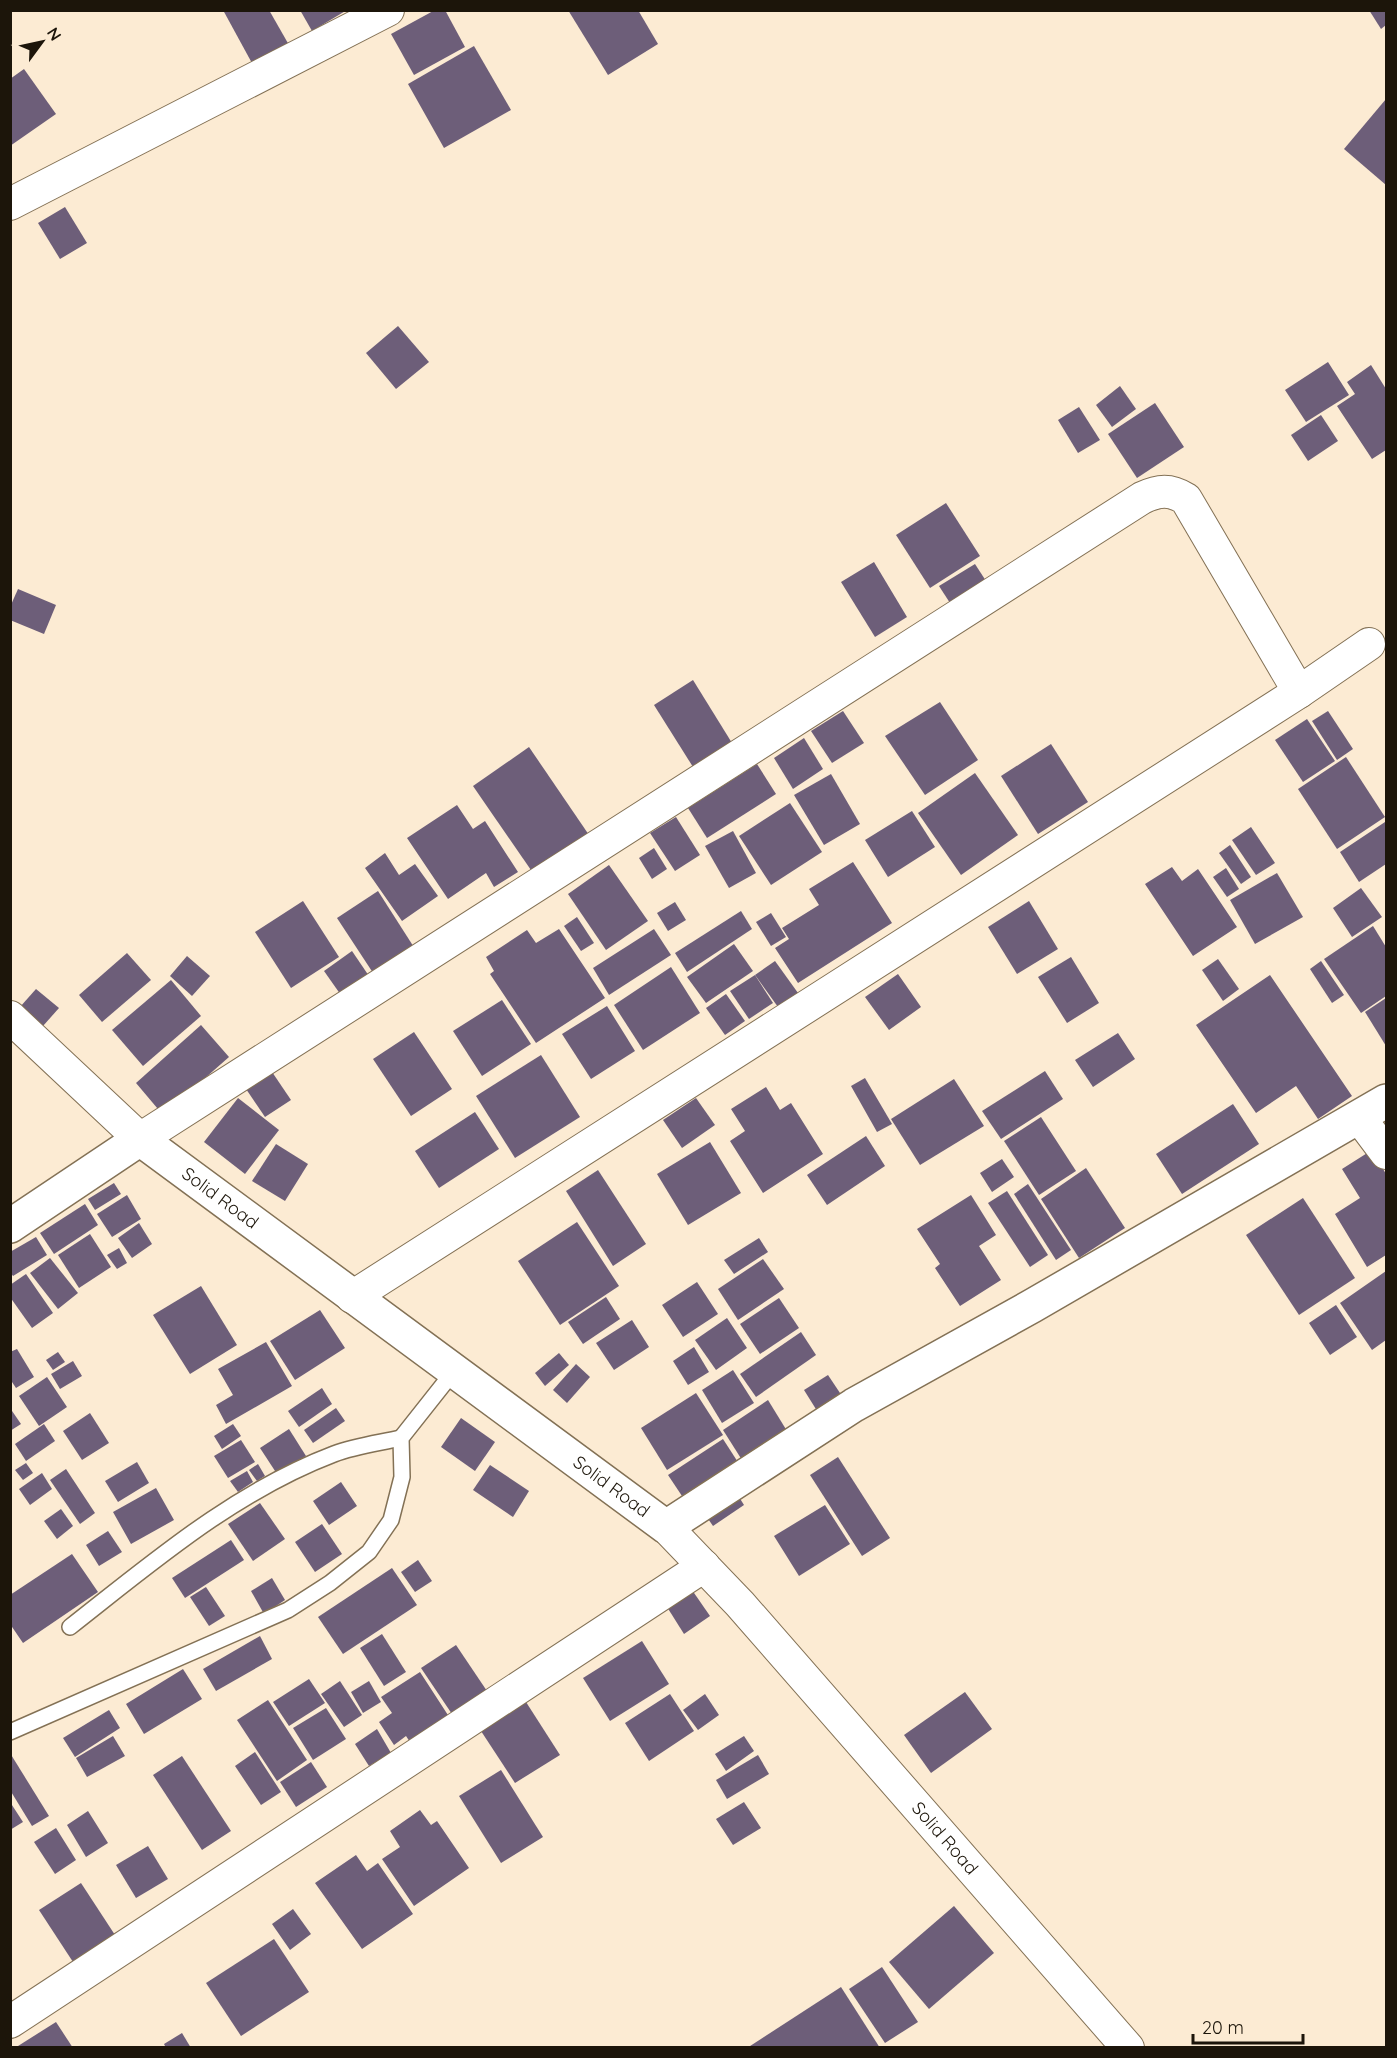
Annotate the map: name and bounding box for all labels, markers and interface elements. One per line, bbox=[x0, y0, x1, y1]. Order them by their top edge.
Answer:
north arrow bbox=[12, 12, 72, 72]
text: N bbox=[43, 23, 66, 44]
street label: Solid Road bbox=[178, 1162, 263, 1234]
street label: Solid Road bbox=[569, 1450, 654, 1522]
street label: Solid Road bbox=[907, 1797, 983, 1879]
scale bar bbox=[1193, 2007, 1302, 2045]
text: 20 m bbox=[1202, 2016, 1244, 2039]

